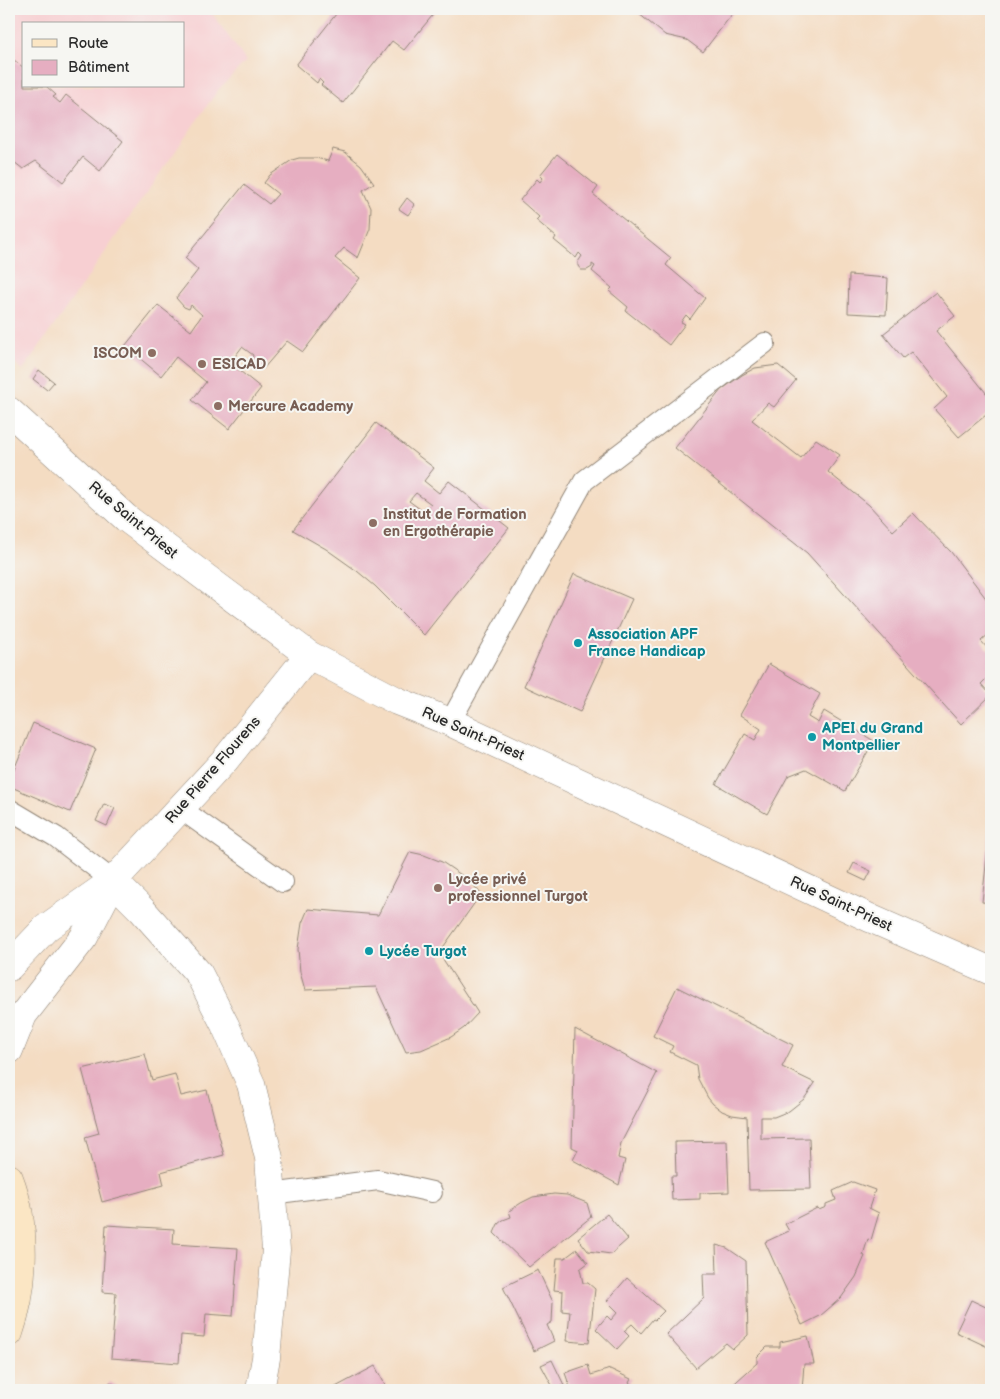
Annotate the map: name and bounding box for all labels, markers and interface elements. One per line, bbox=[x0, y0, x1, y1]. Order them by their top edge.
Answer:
legend bbox=[22, 22, 185, 88]
text: Route bbox=[68, 34, 109, 53]
text: Bâtiment bbox=[68, 58, 130, 77]
place label: ISCOM bbox=[93, 344, 142, 363]
marker: ISCOM bbox=[146, 347, 158, 359]
place label: ESICAD bbox=[212, 355, 266, 374]
marker: ESICAD bbox=[196, 358, 208, 370]
place label: Mercure Academy bbox=[228, 397, 353, 416]
marker: Mercure Academy bbox=[212, 400, 224, 412]
street label: Rue Saint-Priest bbox=[85, 477, 182, 563]
place label: Institut de Formation en Ergothérapie bbox=[383, 505, 527, 541]
marker: Institut de Formation en Ergothérapie bbox=[367, 517, 379, 529]
place label: Association APF France Handicap bbox=[587, 625, 706, 661]
marker: Association APF France Handicap bbox=[572, 637, 584, 649]
street label: Rue Saint-Priest bbox=[419, 703, 528, 765]
street label: Rue Pierre Flourens bbox=[161, 712, 265, 828]
place label: APEI du Grand Montpellier bbox=[821, 719, 923, 755]
marker: APEI du Grand Montpellier bbox=[806, 731, 818, 743]
place label: Lycée privé professionnel Turgot bbox=[448, 870, 588, 906]
street label: Rue Saint-Priest bbox=[787, 872, 895, 936]
marker: Lycée privé professionnel Turgot bbox=[432, 882, 444, 894]
place label: Lycée Turgot bbox=[379, 942, 467, 961]
marker: Lycée Turgot bbox=[363, 945, 375, 957]

